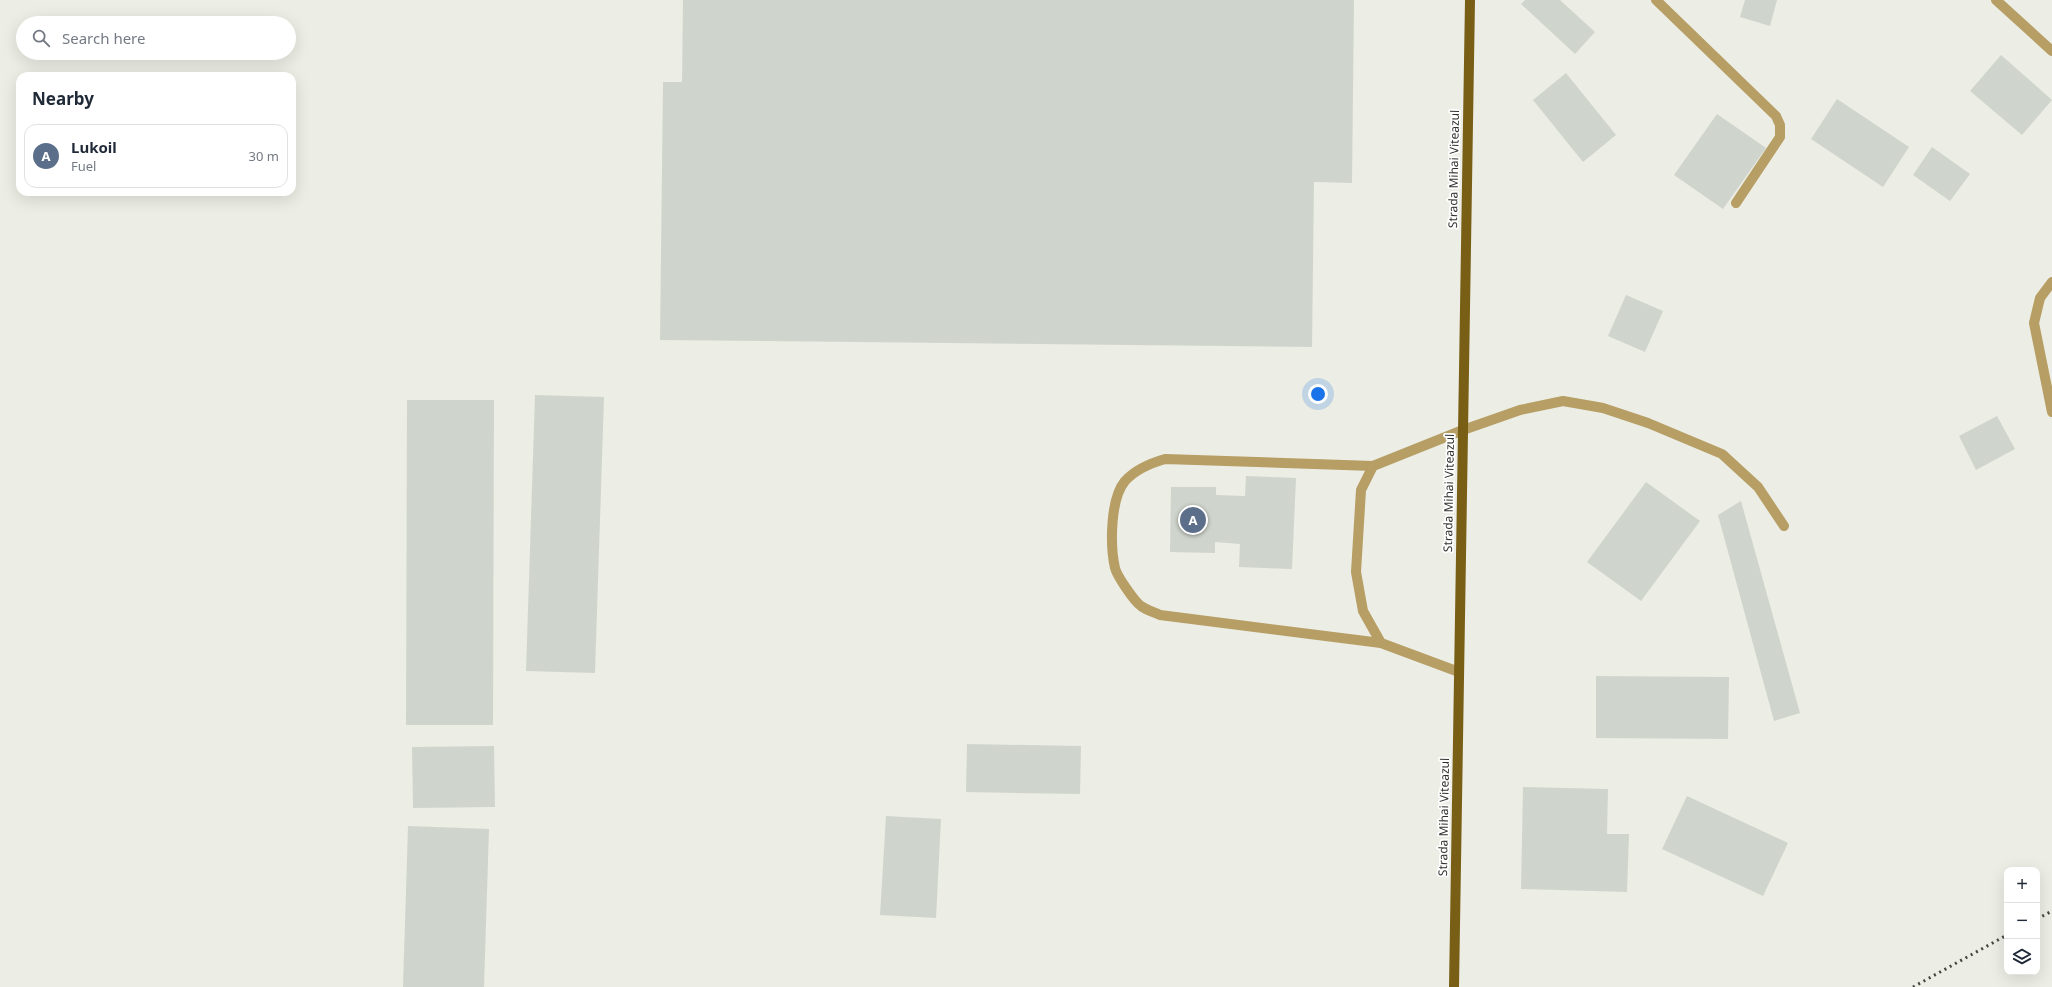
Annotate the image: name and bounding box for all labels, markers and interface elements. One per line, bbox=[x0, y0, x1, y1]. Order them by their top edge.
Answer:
search box bbox=[16, 16, 296, 60]
icon: search bbox=[30, 27, 52, 49]
text: Search here bbox=[62, 28, 145, 48]
text: Nearby bbox=[32, 87, 94, 110]
street label: Strada Mihai Viteazul bbox=[1444, 110, 1463, 228]
text: Lukoil bbox=[71, 137, 117, 157]
text: A bbox=[42, 147, 51, 165]
text: 30 m bbox=[249, 147, 279, 165]
text: Fuel bbox=[71, 157, 96, 175]
your location bbox=[1308, 384, 1328, 404]
street label: Strada Mihai Viteazul bbox=[1439, 434, 1458, 552]
pin: A bbox=[1180, 505, 1206, 535]
street label: Strada Mihai Viteazul bbox=[1434, 758, 1453, 876]
map controls bbox=[2004, 867, 2040, 975]
button: + bbox=[2004, 867, 2040, 903]
button: − bbox=[2004, 903, 2040, 939]
button: layers bbox=[2004, 939, 2040, 975]

